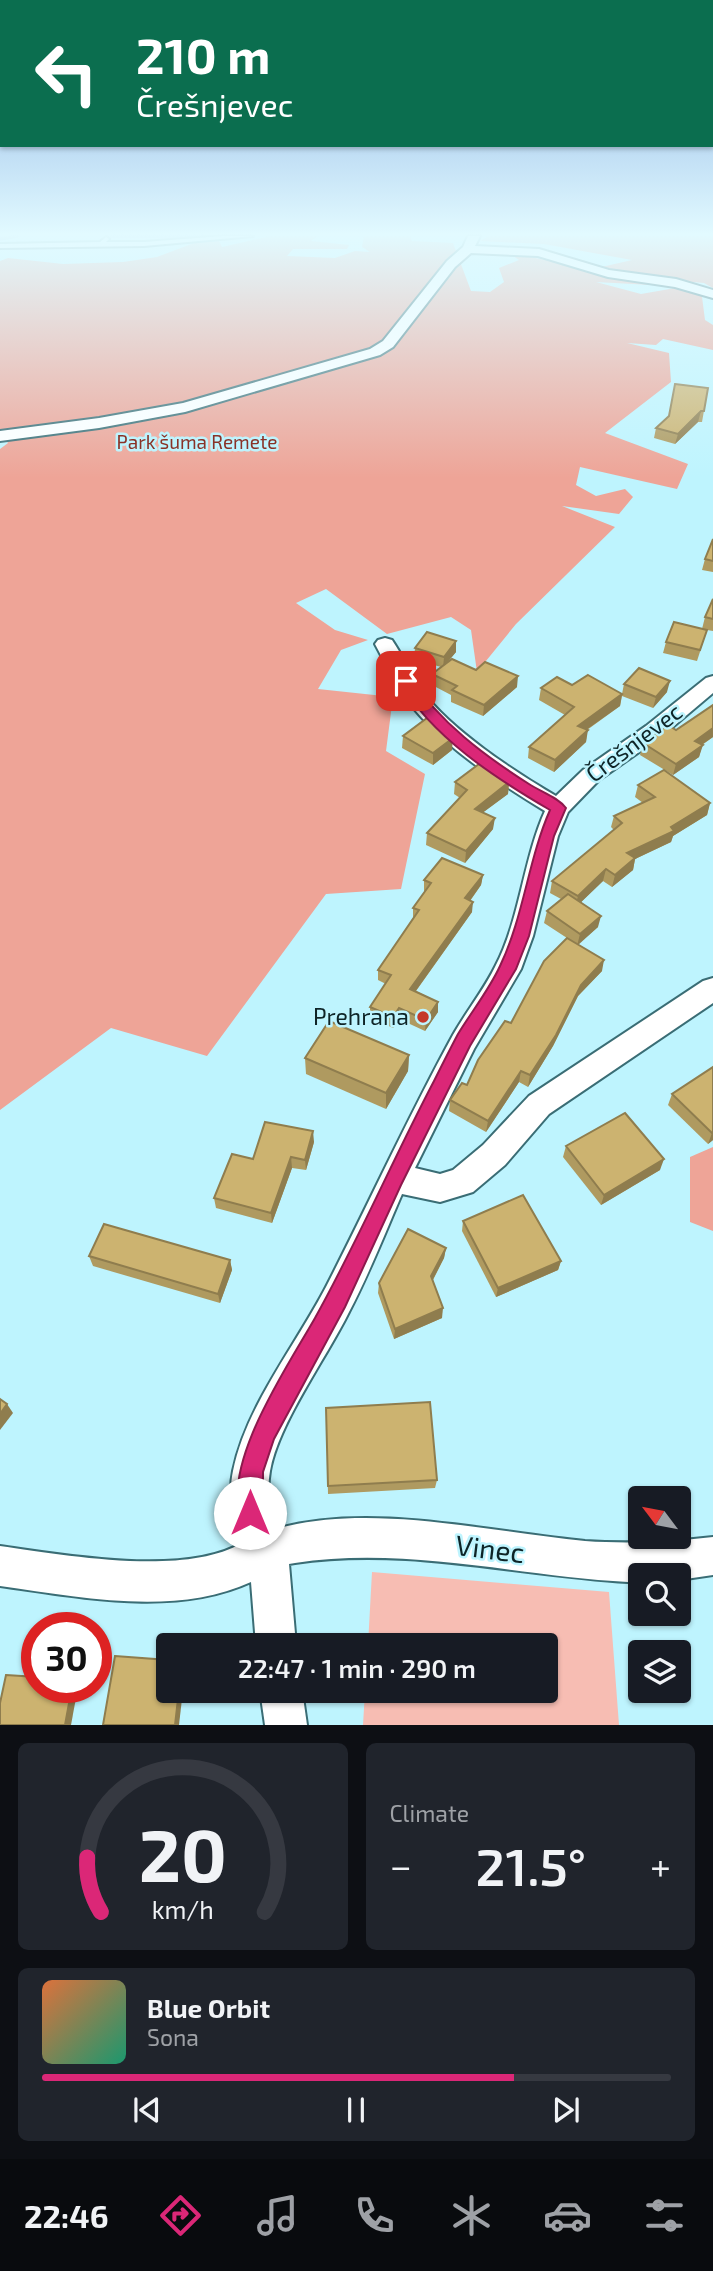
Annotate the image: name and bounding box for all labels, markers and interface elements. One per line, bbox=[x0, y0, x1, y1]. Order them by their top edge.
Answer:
text: 210 m bbox=[136, 25, 270, 84]
icon: left bbox=[21, 28, 112, 119]
text: Črešnjevec bbox=[136, 85, 293, 123]
park label: Park šuma Remete bbox=[117, 430, 277, 453]
pin bbox=[376, 651, 436, 711]
icon: arrive bbox=[387, 662, 425, 700]
street label: Črešnjevec bbox=[580, 697, 687, 787]
place label: Prehrana bbox=[313, 1002, 409, 1030]
marker: Prehrana bbox=[415, 1009, 431, 1025]
position arrow bbox=[213, 1476, 287, 1550]
north arrow bbox=[628, 1486, 691, 1549]
map controls bbox=[628, 1486, 691, 1703]
street label: Vinec bbox=[454, 1527, 526, 1569]
button: search bbox=[628, 1563, 691, 1626]
speed limit sign: 30 bbox=[21, 1612, 112, 1703]
button: layers bbox=[628, 1640, 691, 1703]
text: 22:47 · 1 min · 290 m bbox=[238, 1652, 476, 1683]
text: Climate bbox=[390, 1799, 469, 1827]
text: 20 bbox=[139, 1810, 227, 1898]
text: 21.5° bbox=[476, 1834, 586, 1896]
text: − bbox=[390, 1842, 412, 1888]
text: + bbox=[650, 1842, 671, 1888]
text: km/h bbox=[152, 1894, 214, 1924]
text: Blue Orbit bbox=[147, 1992, 270, 2023]
text: Sona bbox=[147, 2023, 199, 2051]
icon: previous bbox=[128, 2091, 166, 2129]
icon: pause bbox=[337, 2091, 375, 2129]
icon: next bbox=[547, 2091, 585, 2129]
icon: directions bbox=[156, 2191, 205, 2240]
icon: music bbox=[253, 2191, 302, 2240]
icon: phone bbox=[350, 2191, 399, 2240]
icon: climate bbox=[447, 2191, 496, 2240]
icon: car bbox=[543, 2191, 592, 2240]
icon: filters bbox=[640, 2191, 689, 2240]
text: 22:46 bbox=[24, 2196, 109, 2234]

